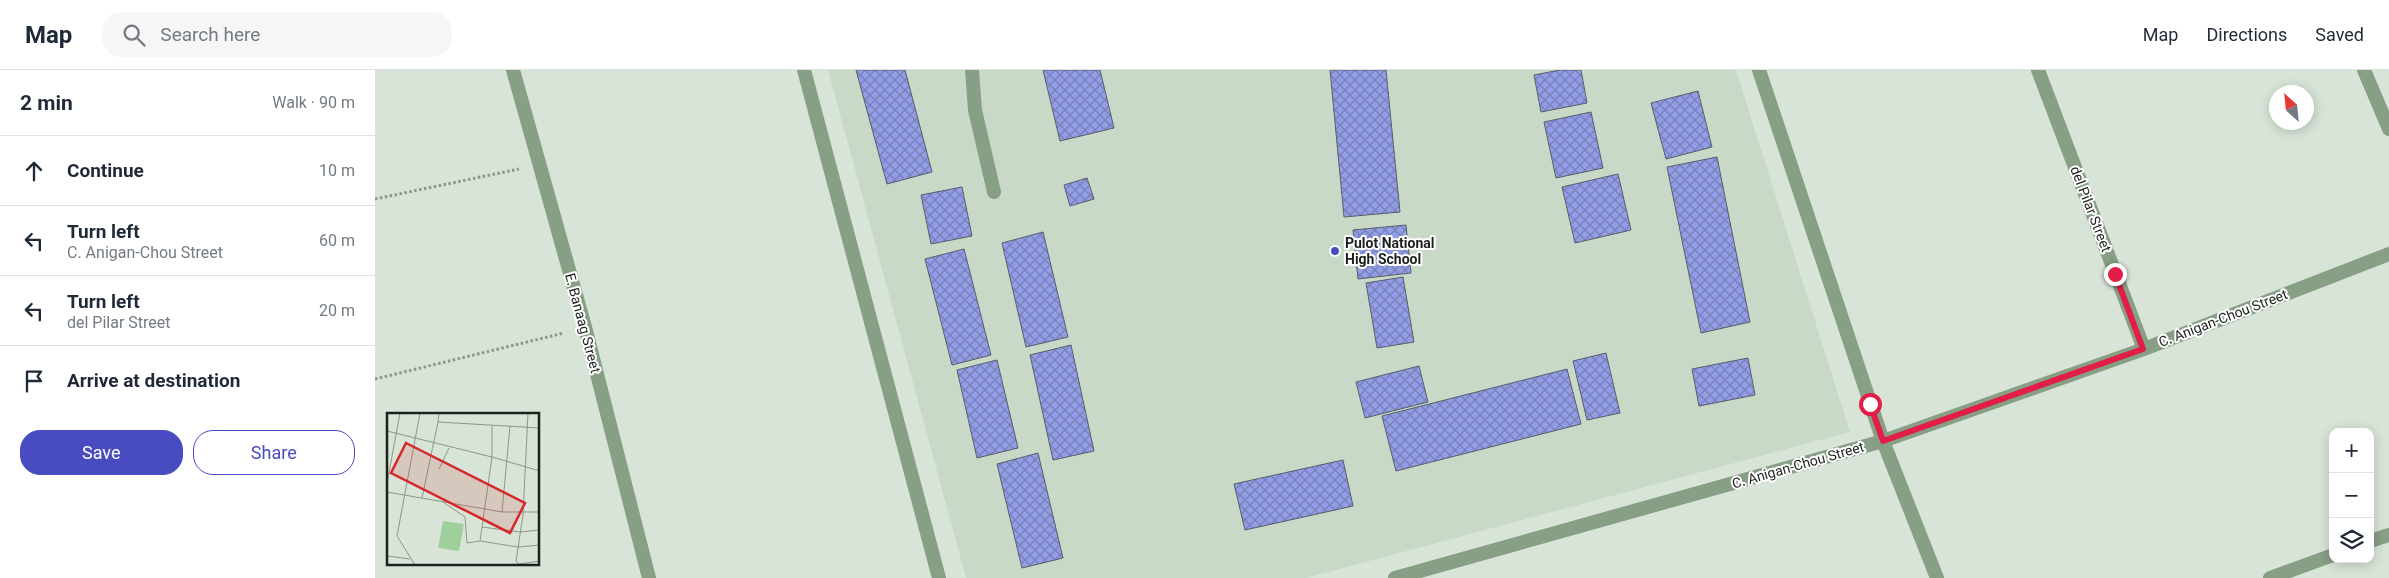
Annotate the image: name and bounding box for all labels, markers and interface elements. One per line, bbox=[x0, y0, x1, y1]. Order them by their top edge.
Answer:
search box bbox=[102, 12, 452, 57]
text: Map bbox=[25, 21, 72, 49]
icon: search bbox=[120, 21, 148, 49]
text: Search here bbox=[160, 23, 260, 46]
text: Map bbox=[2143, 24, 2178, 45]
text: Directions bbox=[2206, 24, 2287, 45]
text: Saved bbox=[2315, 24, 2364, 45]
north arrow bbox=[2269, 85, 2314, 130]
text: 2 min bbox=[20, 91, 73, 115]
text: Walk · 90 m bbox=[272, 93, 355, 112]
icon: ahead bbox=[20, 157, 48, 185]
text: Continue bbox=[67, 159, 144, 182]
text: 10 m bbox=[319, 161, 355, 180]
street label: del Pilar Street bbox=[2067, 164, 2115, 255]
text: Turn left bbox=[67, 220, 140, 243]
icon: left bbox=[20, 227, 48, 255]
text: 60 m bbox=[319, 231, 355, 250]
place label: Pulot National High School bbox=[1345, 235, 1434, 267]
text: C. Anigan-Chou Street bbox=[67, 243, 223, 262]
marker: Pulot National High School bbox=[1329, 245, 1341, 257]
route end bbox=[2104, 263, 2127, 286]
street label: E. Banaag Street bbox=[562, 271, 604, 375]
street label: C. Anigan-Chou Street bbox=[2156, 286, 2290, 350]
text: Turn left bbox=[67, 290, 140, 313]
icon: left bbox=[20, 297, 48, 325]
text: 20 m bbox=[319, 301, 355, 320]
text: del Pilar Street bbox=[67, 313, 171, 332]
icon: arrive bbox=[20, 367, 48, 395]
text: Arrive at destination bbox=[67, 369, 240, 392]
route start bbox=[1859, 393, 1882, 416]
inset map bbox=[387, 413, 540, 566]
map controls bbox=[2329, 428, 2374, 563]
button: + bbox=[2329, 428, 2374, 473]
button: Save bbox=[20, 430, 183, 475]
button: Share bbox=[193, 430, 355, 475]
street label: C. Anigan-Chou Street bbox=[1730, 438, 1866, 492]
button: − bbox=[2329, 473, 2374, 518]
button: layers bbox=[2329, 518, 2374, 563]

